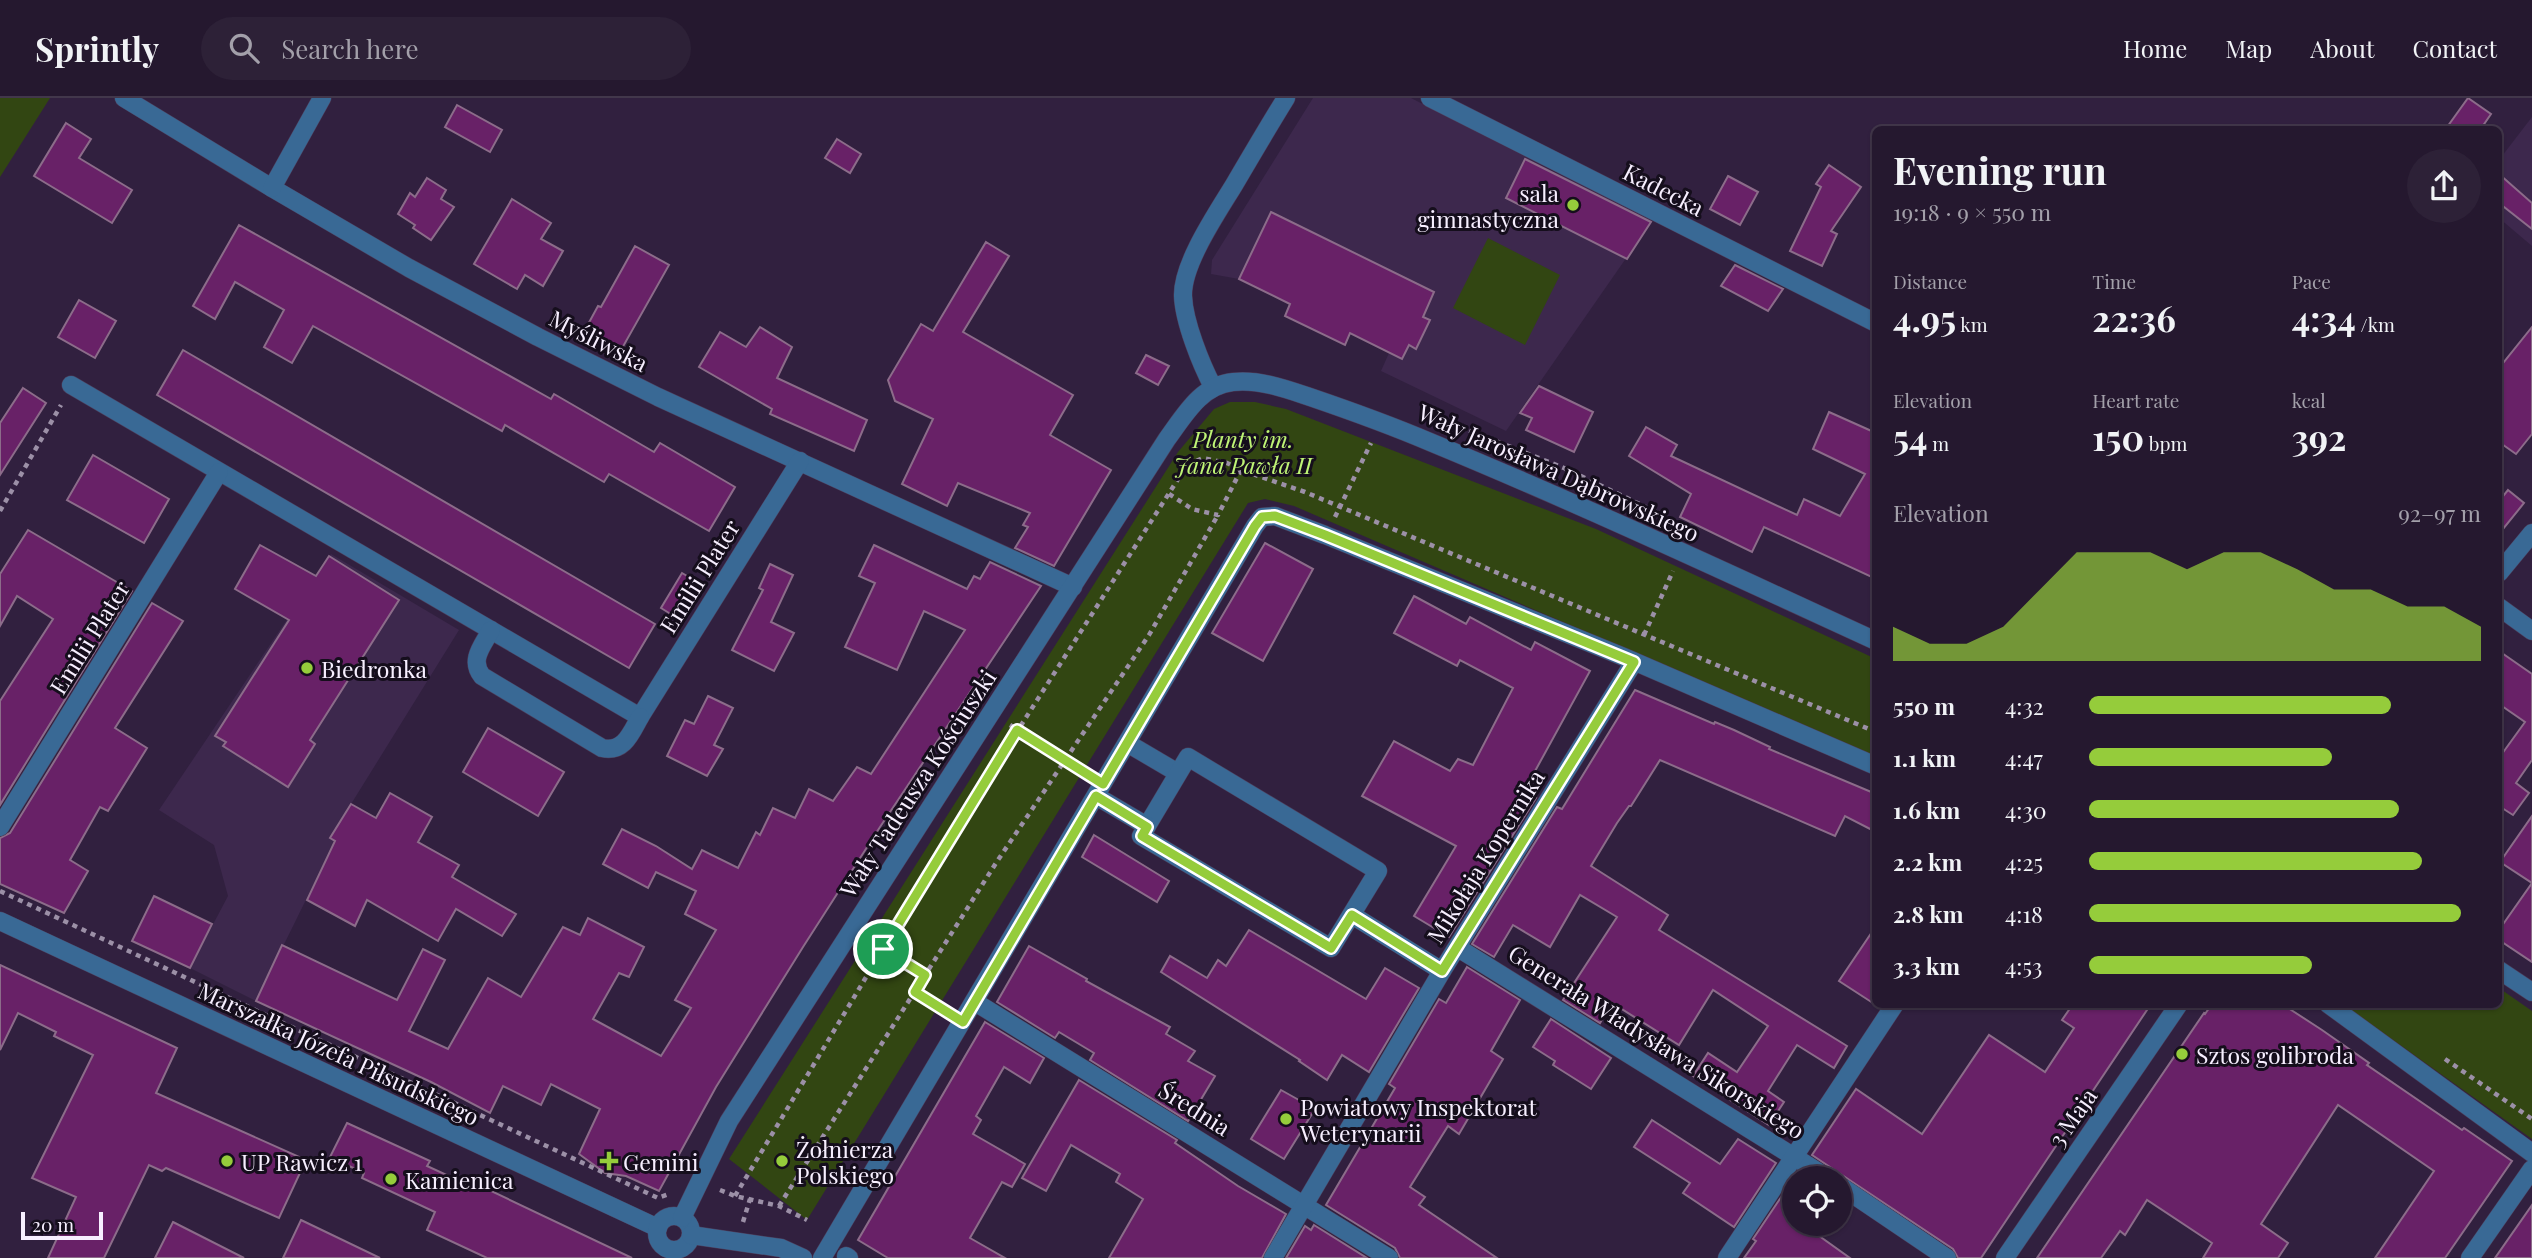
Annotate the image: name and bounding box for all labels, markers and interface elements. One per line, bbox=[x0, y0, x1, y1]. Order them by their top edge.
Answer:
search box bbox=[201, 17, 691, 80]
text: Sprintly bbox=[35, 26, 159, 70]
icon: search bbox=[225, 29, 263, 67]
text: Search here bbox=[281, 31, 419, 66]
text: Home bbox=[2123, 32, 2187, 64]
text: Map bbox=[2225, 32, 2272, 64]
text: About bbox=[2310, 32, 2374, 64]
text: Contact bbox=[2412, 32, 2497, 64]
text: Evening run bbox=[1893, 144, 2107, 195]
button: share bbox=[2407, 149, 2481, 223]
street label: Kadecka bbox=[1618, 156, 1710, 223]
place label: sala gimnastyczna bbox=[1417, 177, 1560, 234]
text: 19:18 · 9 × 550 m bbox=[1893, 196, 2051, 227]
marker: sala gimnastyczna bbox=[1565, 197, 1581, 213]
text: Distance bbox=[1893, 268, 1967, 294]
text: Time bbox=[2092, 268, 2136, 294]
text: Pace bbox=[2292, 268, 2331, 294]
text: 4.95 bbox=[1893, 294, 1956, 341]
text: 22:36 bbox=[2092, 294, 2176, 341]
text: 4:34 bbox=[2292, 294, 2356, 341]
street label: Myśliwska bbox=[545, 302, 654, 378]
text: km bbox=[1956, 311, 1988, 337]
text: /km bbox=[2356, 311, 2395, 337]
text: Elevation bbox=[1893, 387, 1972, 413]
text: Heart rate bbox=[2092, 387, 2179, 413]
text: kcal bbox=[2292, 387, 2326, 413]
street label: Wały Jarosława Dąbrowskiego bbox=[1413, 396, 1704, 548]
text: 54 bbox=[1893, 413, 1928, 460]
text: 150 bbox=[2092, 413, 2144, 460]
text: 392 bbox=[2292, 413, 2346, 460]
park label: Planty im. Jana Pawła II bbox=[1174, 423, 1314, 480]
text: m bbox=[1928, 430, 1949, 456]
text: bpm bbox=[2144, 430, 2187, 456]
text: Elevation bbox=[1893, 497, 1989, 528]
text: 92–97 m bbox=[2398, 497, 2481, 528]
street label: Emilii Plater bbox=[652, 513, 746, 639]
street label: Emilii Plater bbox=[42, 574, 136, 700]
place label: Biedronka bbox=[321, 653, 427, 684]
marker: Biedronka bbox=[299, 660, 315, 676]
street label: Wały Tadeusza Kościuszki bbox=[831, 663, 1002, 904]
text: 550 m bbox=[1893, 690, 1955, 721]
text: 4:32 bbox=[2005, 690, 2044, 721]
text: 1.1 km bbox=[1893, 742, 1956, 773]
text: 4:47 bbox=[2005, 742, 2043, 773]
street label: Mikołaja Kopernika bbox=[1419, 763, 1551, 949]
text: 1.6 km bbox=[1893, 794, 1960, 825]
text: 4:30 bbox=[2005, 794, 2047, 825]
text: 2.2 km bbox=[1893, 846, 1962, 877]
text: 4:25 bbox=[2005, 846, 2043, 877]
text: 2.8 km bbox=[1893, 898, 1964, 929]
text: 4:18 bbox=[2005, 898, 2043, 929]
pin bbox=[853, 919, 913, 979]
icon: arrive bbox=[864, 930, 902, 968]
street label: Generała Władysława Sikorskiego bbox=[1503, 937, 1811, 1145]
text: 3.3 km bbox=[1893, 950, 1960, 981]
text: 4:53 bbox=[2005, 950, 2042, 981]
street label: Marszałka Józefa Piłsudskiego bbox=[194, 974, 484, 1132]
place label: Sztos golibroda bbox=[2196, 1039, 2354, 1070]
marker: Sztos golibroda bbox=[2174, 1046, 2190, 1062]
street label: Średnia bbox=[1153, 1074, 1237, 1142]
street label: 3 Maja bbox=[2041, 1081, 2104, 1153]
place label: Powiatowy Inspektorat Weterynarii bbox=[1299, 1091, 1537, 1148]
marker: Powiatowy Inspektorat Weterynarii bbox=[1278, 1111, 1294, 1127]
place label: Żołnierza Polskiego bbox=[796, 1133, 894, 1190]
place label: UP Rawicz 1 bbox=[241, 1146, 363, 1177]
place label: Gemini bbox=[623, 1146, 699, 1177]
marker: UP Rawicz 1 bbox=[219, 1153, 235, 1169]
marker: Gemini bbox=[601, 1153, 617, 1169]
marker: Żołnierza Polskiego bbox=[774, 1153, 790, 1169]
place label: Kamienica bbox=[405, 1164, 514, 1195]
map controls bbox=[1782, 1166, 1852, 1236]
button: locate bbox=[1782, 1166, 1852, 1236]
marker: Kamienica bbox=[383, 1171, 399, 1187]
scale bar bbox=[21, 1209, 103, 1241]
text: 20 m bbox=[32, 1211, 74, 1237]

